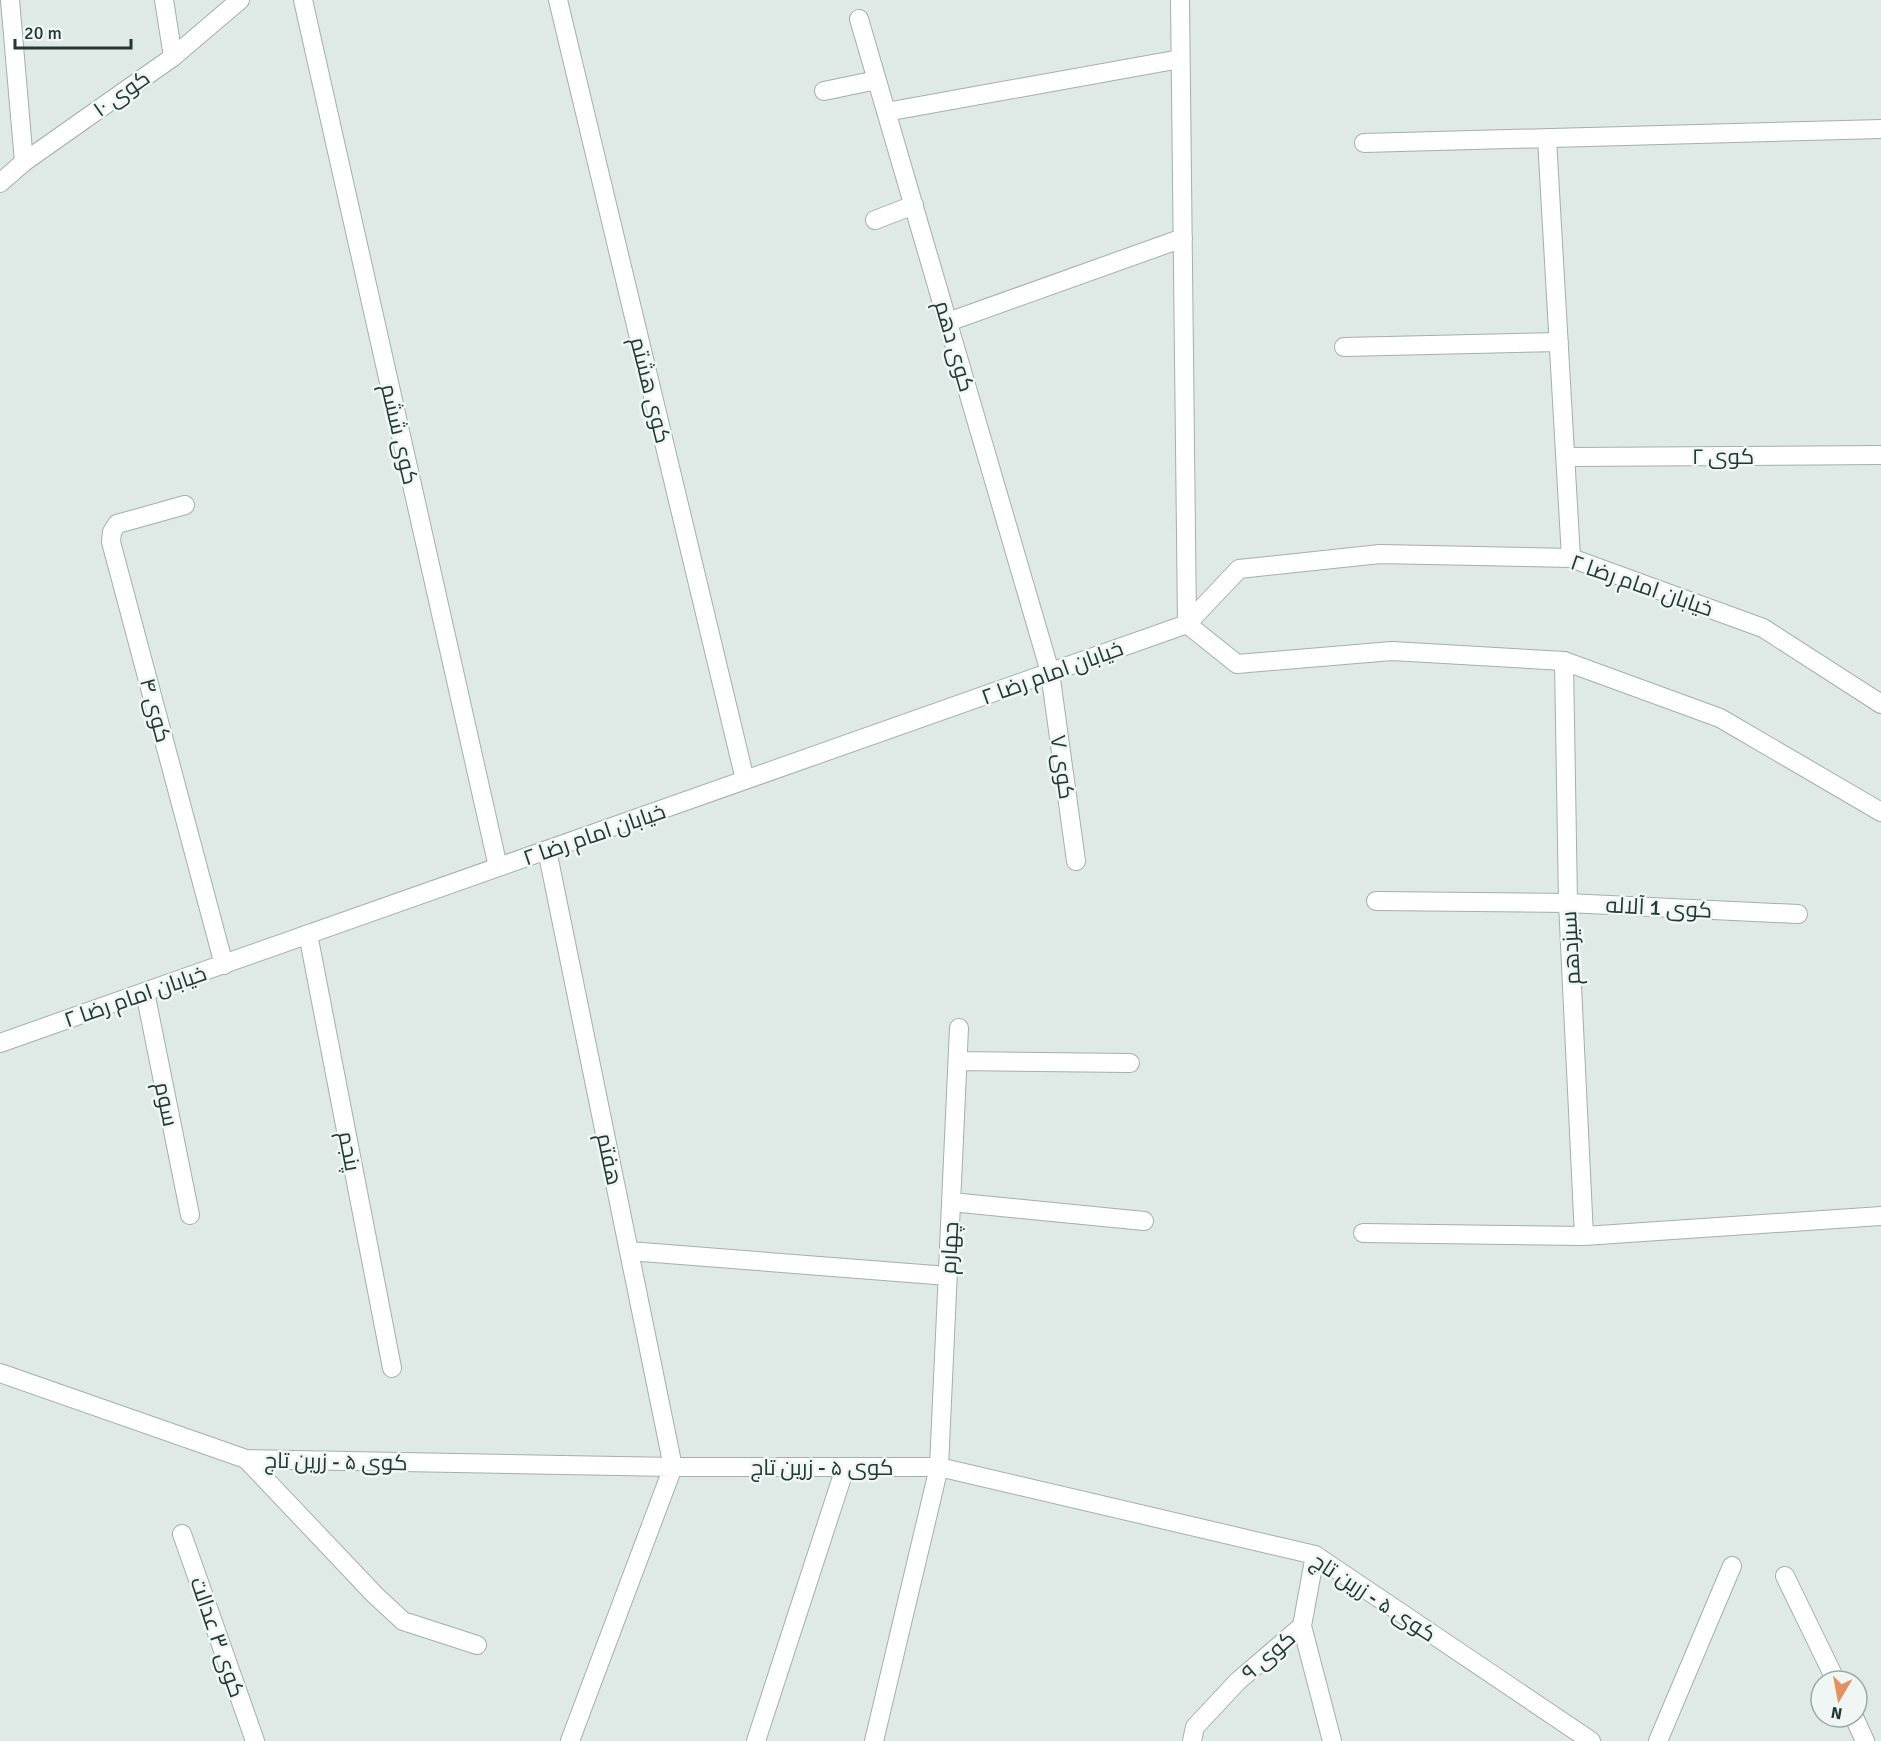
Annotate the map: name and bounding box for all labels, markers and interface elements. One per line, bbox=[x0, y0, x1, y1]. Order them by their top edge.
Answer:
scale bar bbox=[15, 12, 130, 50]
text: 20 m bbox=[24, 22, 62, 44]
street label: کوی ۱۰ bbox=[88, 64, 155, 123]
street label: کوی دهم bbox=[927, 297, 980, 395]
street label: کوی هشتم bbox=[622, 334, 677, 446]
street label: کوی ششم bbox=[373, 381, 424, 488]
street label: کوی ۲ bbox=[1692, 443, 1754, 470]
street label: خیابان امام رضا ۲ bbox=[1566, 548, 1717, 624]
street label: خیابان امام رضا ۲ bbox=[978, 634, 1127, 713]
street label: کوی ۴ bbox=[134, 675, 177, 745]
street label: کوی ۷ bbox=[1045, 733, 1080, 801]
street label: خیابان امام رضا ۲ bbox=[519, 797, 670, 873]
street label: کوی 1 آلاله bbox=[1605, 891, 1713, 924]
street label: سیزدهم bbox=[1555, 910, 1588, 986]
street label: خیابان امام رضا ۲ bbox=[60, 959, 211, 1035]
street label: سوم bbox=[147, 1079, 184, 1129]
street label: پنجم bbox=[330, 1129, 367, 1174]
street label: هفتم bbox=[589, 1131, 628, 1188]
street label: چهارم bbox=[935, 1221, 966, 1275]
street label: کوی ۵ - زرین تاج bbox=[264, 1447, 408, 1477]
street label: کوی ۵ - زرین تاج bbox=[750, 1454, 894, 1482]
street label: کوی ۵ - زرین تاج bbox=[1306, 1547, 1441, 1649]
street label: کوی ۳ عدالت bbox=[184, 1573, 251, 1701]
street label: کوی ۹ bbox=[1236, 1625, 1301, 1686]
north arrow bbox=[1809, 1669, 1869, 1729]
text: N bbox=[1829, 1702, 1844, 1724]

